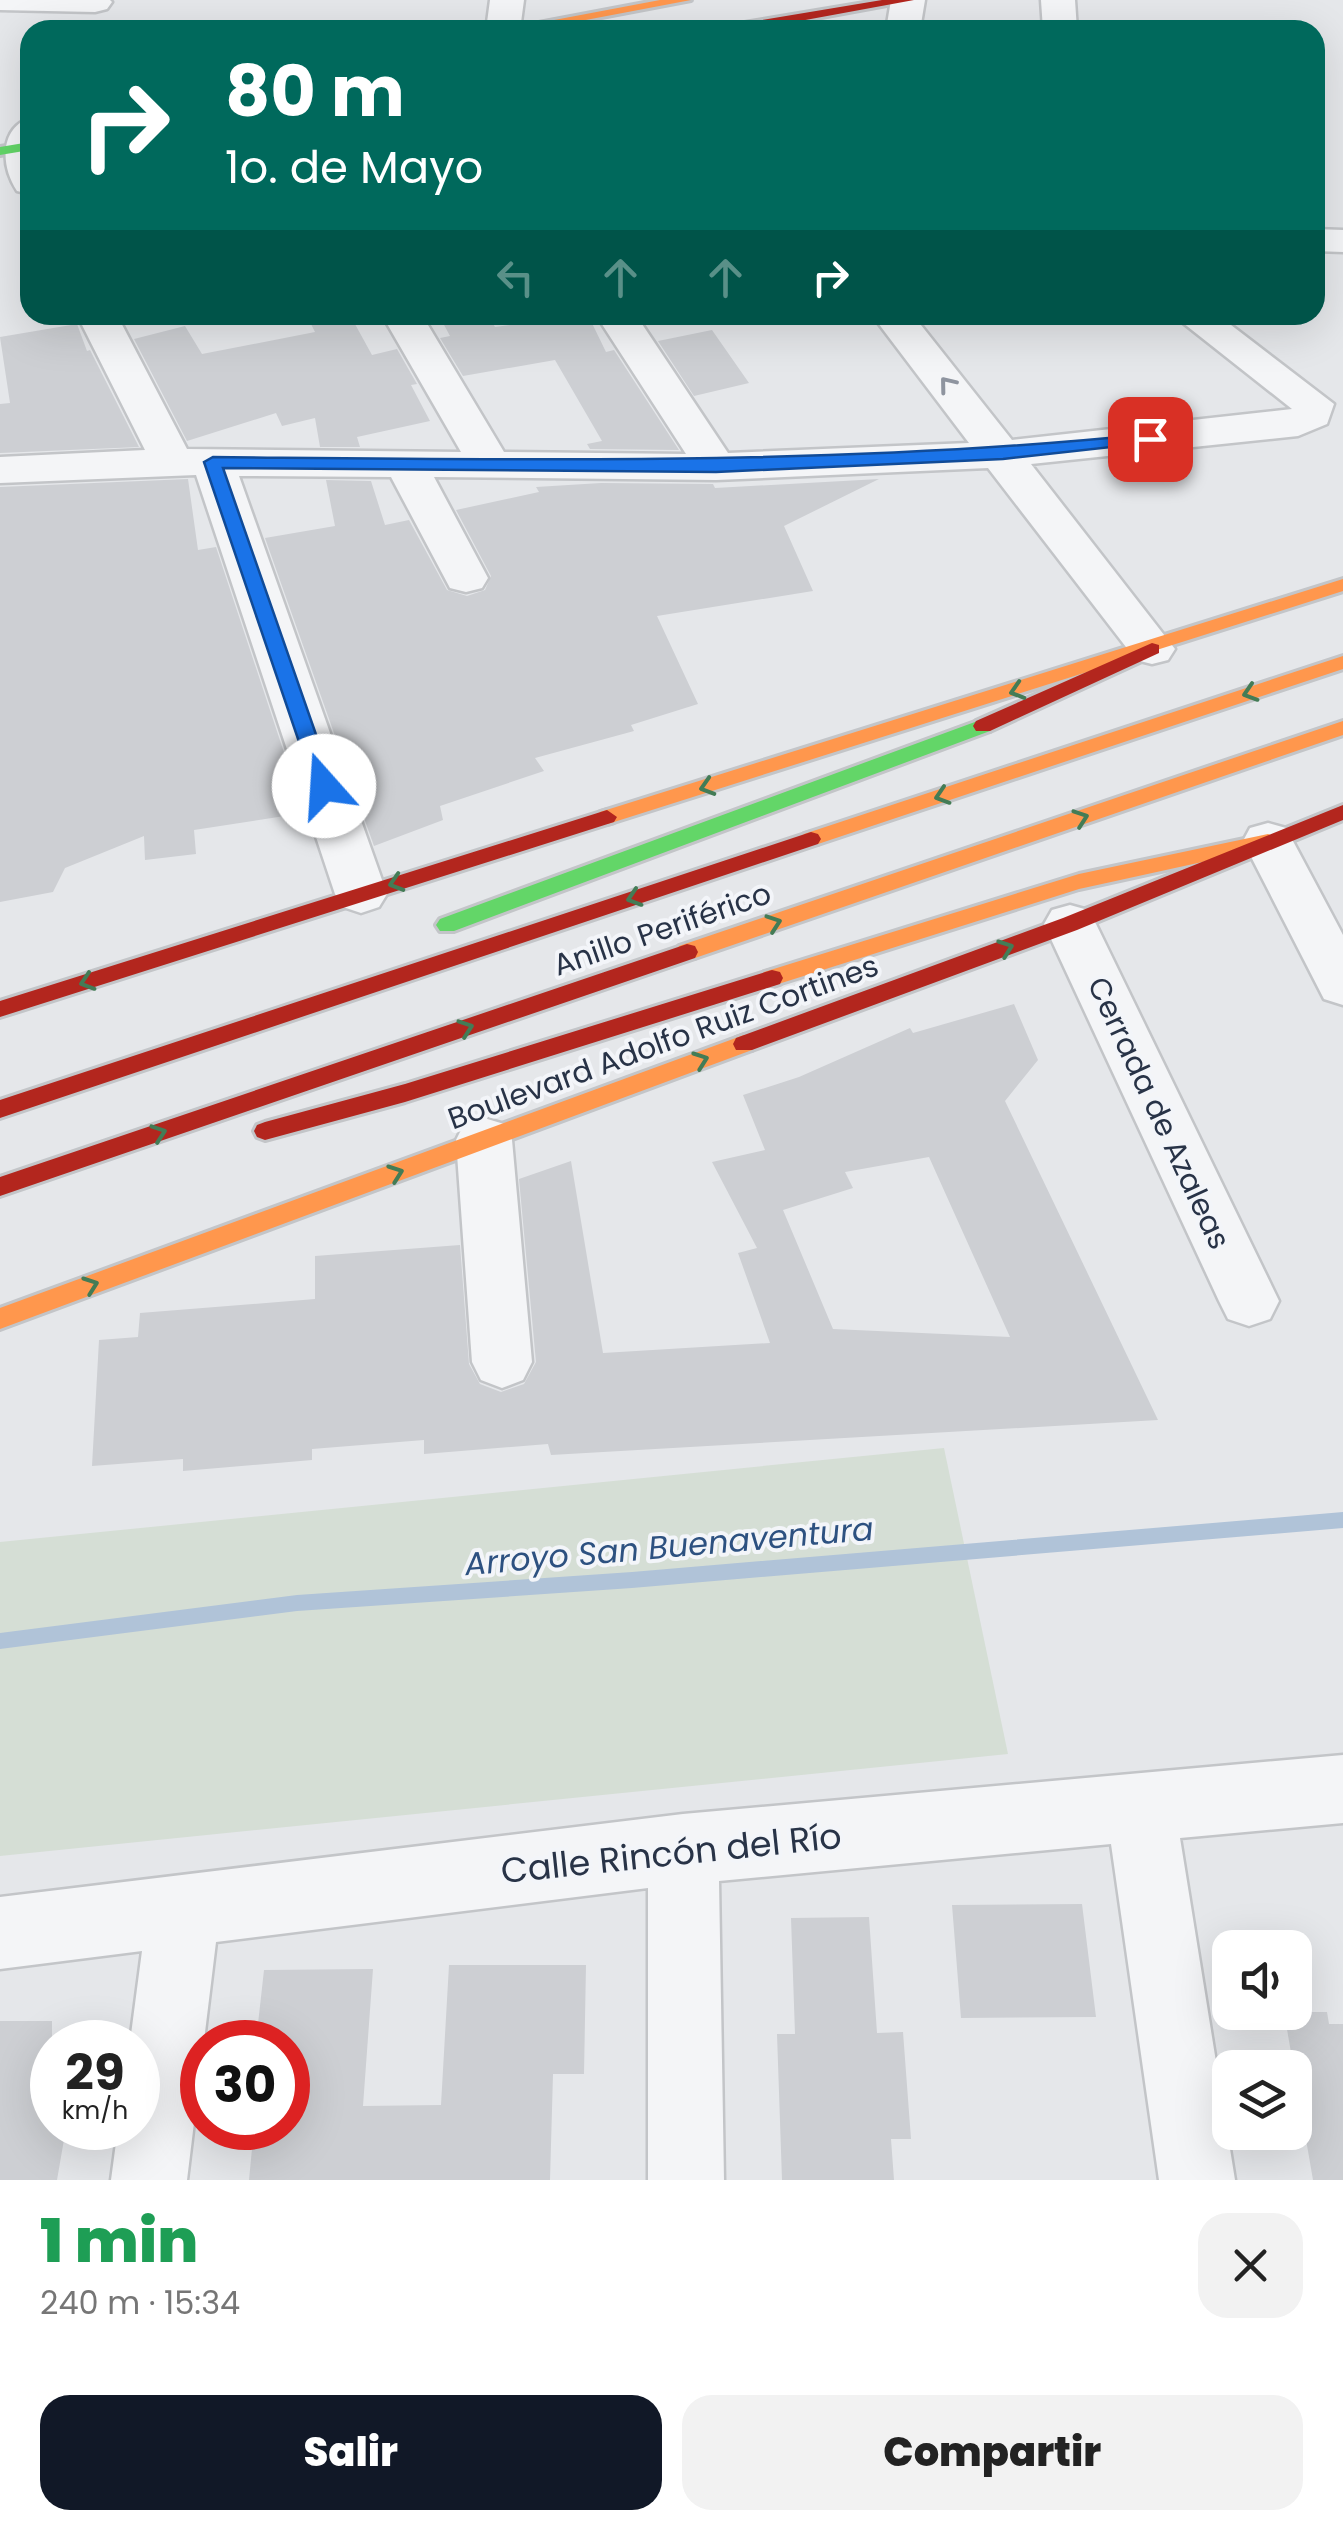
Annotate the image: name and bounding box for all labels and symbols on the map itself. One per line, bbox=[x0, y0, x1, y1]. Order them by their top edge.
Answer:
one-way arrow bbox=[941, 378, 959, 396]
pin bbox=[1108, 397, 1193, 482]
one-way arrow bbox=[1009, 679, 1026, 700]
one-way arrow bbox=[1243, 681, 1260, 701]
position arrow bbox=[272, 734, 376, 838]
one-way arrow bbox=[699, 775, 716, 796]
one-way arrow bbox=[935, 784, 952, 804]
one-way arrow bbox=[1072, 809, 1089, 829]
one-way arrow bbox=[389, 871, 406, 892]
street label: Anillo Periférico bbox=[547, 872, 777, 986]
one-way arrow bbox=[626, 887, 643, 907]
one-way arrow bbox=[764, 914, 781, 934]
one-way arrow bbox=[997, 939, 1014, 960]
street label: Boulevard Adolfo Ruiz Cortines bbox=[442, 944, 884, 1140]
one-way arrow bbox=[79, 970, 96, 990]
street label: Cerrada de Azaleas bbox=[1077, 970, 1241, 1256]
one-way arrow bbox=[457, 1019, 474, 1039]
one-way arrow bbox=[692, 1051, 709, 1072]
one-way arrow bbox=[149, 1124, 166, 1144]
one-way arrow bbox=[387, 1164, 404, 1185]
one-way arrow bbox=[82, 1276, 99, 1297]
water label: Arroyo San Buenaventura bbox=[462, 1506, 875, 1586]
street label: Calle Rincón del Río bbox=[498, 1811, 844, 1895]
speed limit sign: 30 bbox=[180, 2020, 310, 2150]

